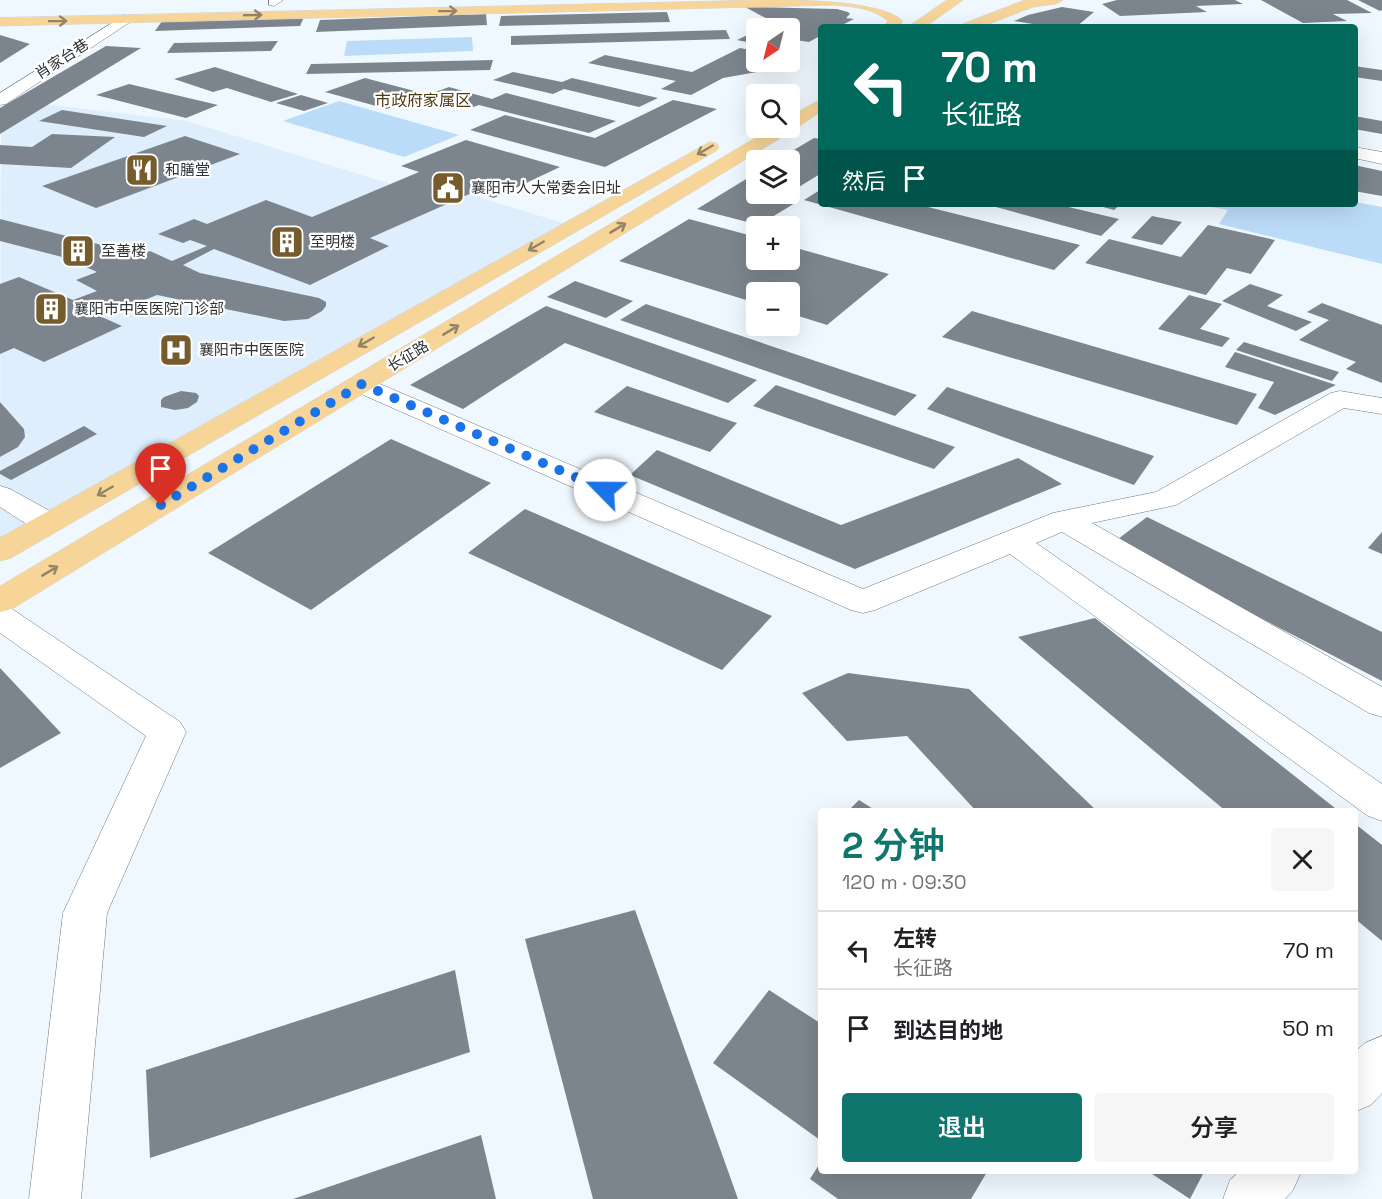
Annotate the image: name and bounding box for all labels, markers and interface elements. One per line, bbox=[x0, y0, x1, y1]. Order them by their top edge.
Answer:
one-way arrow bbox=[438, 5, 458, 17]
one-way arrow bbox=[243, 10, 263, 21]
one-way arrow bbox=[48, 15, 68, 27]
north arrow bbox=[746, 18, 800, 72]
map controls bbox=[746, 18, 800, 336]
street label: 肖家台巷 bbox=[31, 34, 92, 83]
text: 70 m bbox=[941, 41, 1038, 94]
icon: left bbox=[842, 48, 920, 126]
button: search bbox=[746, 84, 800, 138]
district label: 市政府家属区 bbox=[375, 90, 471, 111]
text: 长征路 bbox=[941, 97, 1022, 132]
one-way arrow bbox=[697, 144, 714, 156]
button: layers bbox=[746, 150, 800, 204]
restaurant icon: 和膳堂 bbox=[124, 152, 160, 188]
place label: 和膳堂 bbox=[165, 160, 210, 179]
icon: arrive bbox=[898, 162, 931, 195]
text: 然后 bbox=[842, 167, 886, 195]
public building icon: 襄阳市人大常委会旧址 bbox=[430, 170, 466, 206]
place label: 襄阳市人大常委会旧址 bbox=[471, 178, 621, 197]
button: + bbox=[746, 216, 800, 270]
one-way arrow bbox=[609, 222, 626, 234]
building icon: 至明楼 bbox=[269, 224, 305, 260]
place label: 至明楼 bbox=[310, 232, 355, 251]
building icon: 至善楼 bbox=[60, 233, 96, 269]
place label: 至善楼 bbox=[101, 241, 146, 260]
one-way arrow bbox=[527, 241, 545, 252]
button: − bbox=[746, 282, 800, 336]
building icon: 襄阳市中医医院门诊部 bbox=[33, 291, 69, 327]
place label: 襄阳市中医医院门诊部 bbox=[74, 299, 224, 318]
one-way arrow bbox=[442, 323, 459, 335]
hospital icon: 襄阳市中医医院 bbox=[158, 332, 194, 368]
street label: 长征路 bbox=[384, 336, 432, 375]
one-way arrow bbox=[358, 337, 375, 349]
place label: 襄阳市中医医院 bbox=[199, 340, 304, 359]
pin bbox=[135, 443, 186, 505]
icon: arrive bbox=[144, 452, 177, 485]
position arrow bbox=[573, 458, 637, 522]
one-way arrow bbox=[97, 485, 114, 497]
one-way arrow bbox=[41, 564, 58, 576]
text: 2 分钟 bbox=[842, 823, 945, 869]
button: close bbox=[1271, 828, 1334, 891]
text: 120 m · 09:30 bbox=[842, 869, 967, 895]
text: 左转 bbox=[893, 924, 937, 952]
icon: left bbox=[842, 934, 875, 967]
text: 70 m bbox=[1283, 936, 1334, 964]
text: 长征路 bbox=[893, 955, 953, 981]
icon: arrive bbox=[842, 1012, 875, 1045]
text: 50 m bbox=[1282, 1014, 1334, 1042]
text: 到达目的地 bbox=[893, 1016, 1003, 1044]
button: 退出 bbox=[842, 1093, 1082, 1162]
button: 分享 bbox=[1094, 1093, 1334, 1162]

